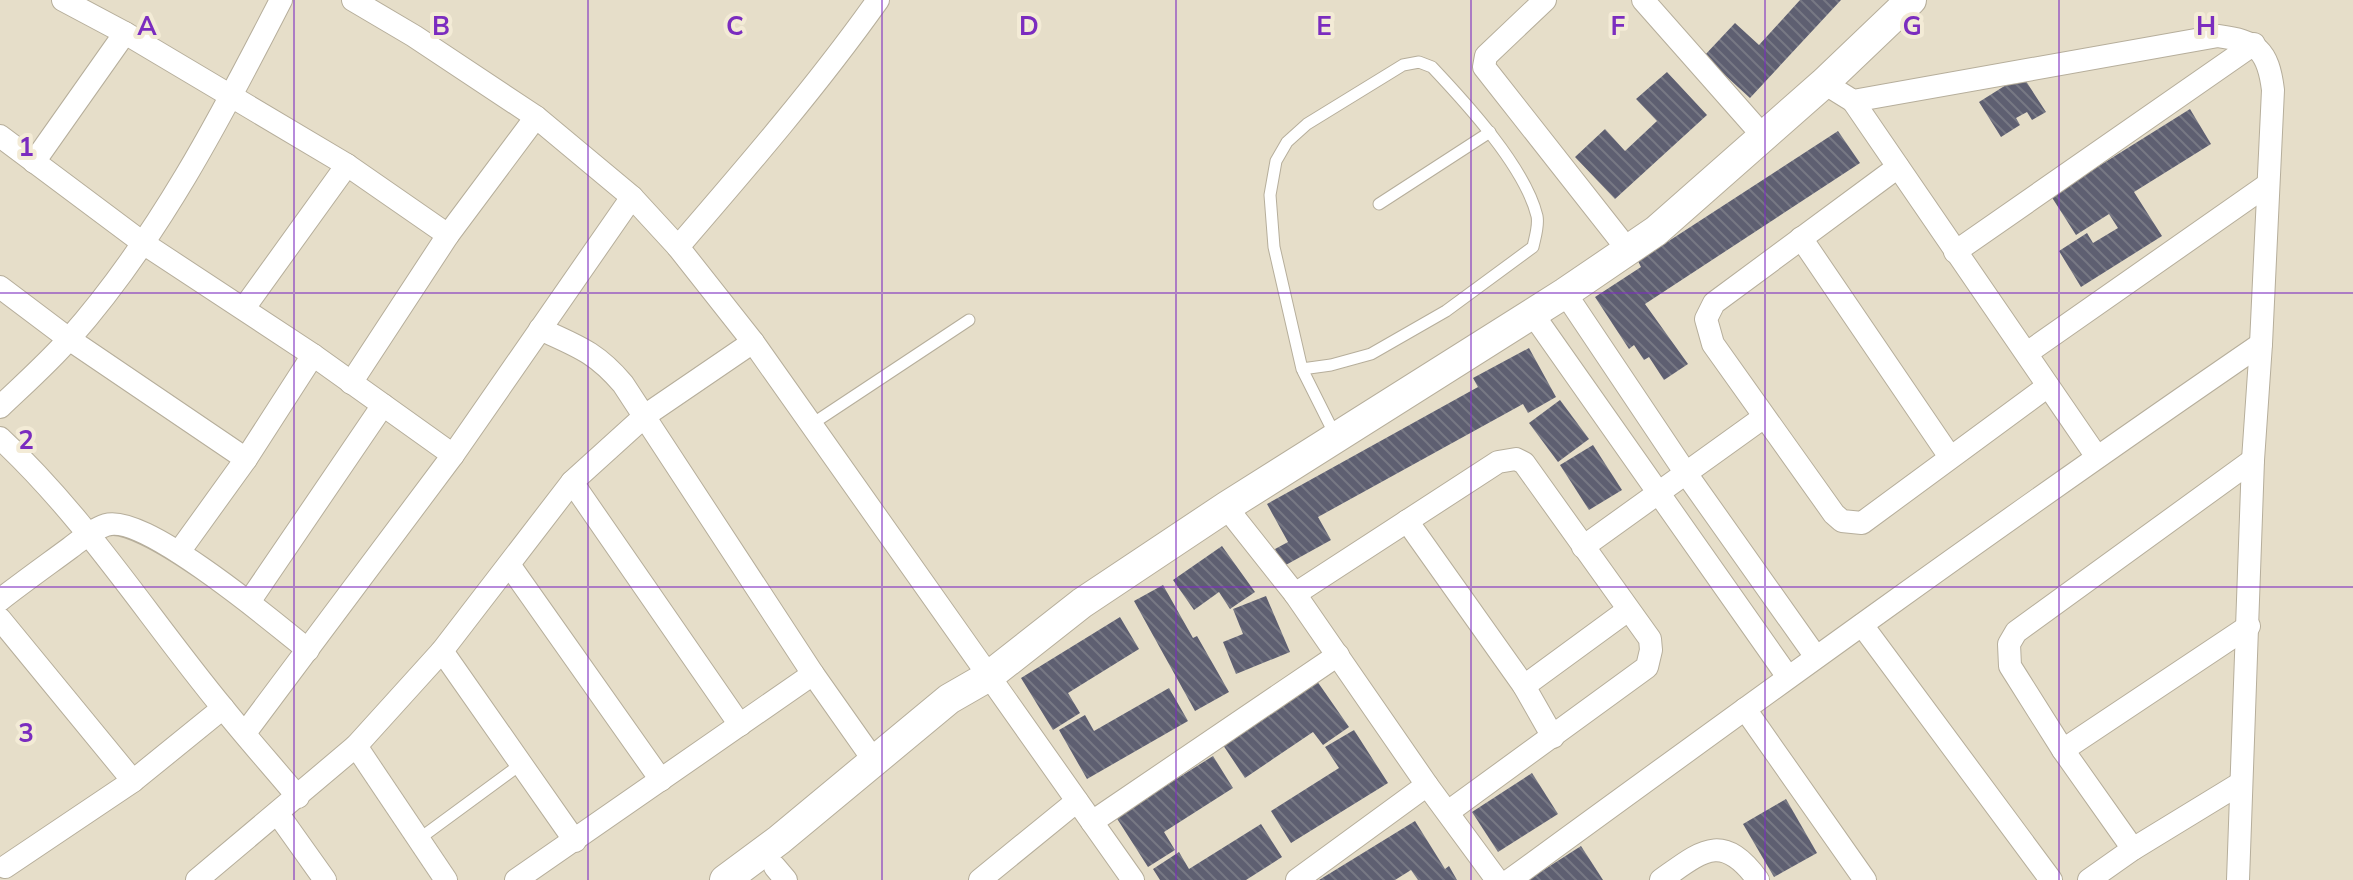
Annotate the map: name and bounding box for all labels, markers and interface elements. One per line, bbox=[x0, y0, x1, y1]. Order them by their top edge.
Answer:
text: A bbox=[137, 9, 157, 42]
text: B bbox=[432, 9, 450, 42]
text: C bbox=[726, 9, 744, 42]
text: D bbox=[1019, 9, 1039, 42]
text: E bbox=[1316, 9, 1332, 42]
text: F bbox=[1611, 9, 1626, 42]
text: G bbox=[1902, 9, 1922, 42]
text: H bbox=[2196, 9, 2216, 42]
text: 1 bbox=[18, 130, 34, 163]
text: 2 bbox=[18, 423, 34, 456]
text: 3 bbox=[18, 716, 34, 749]

